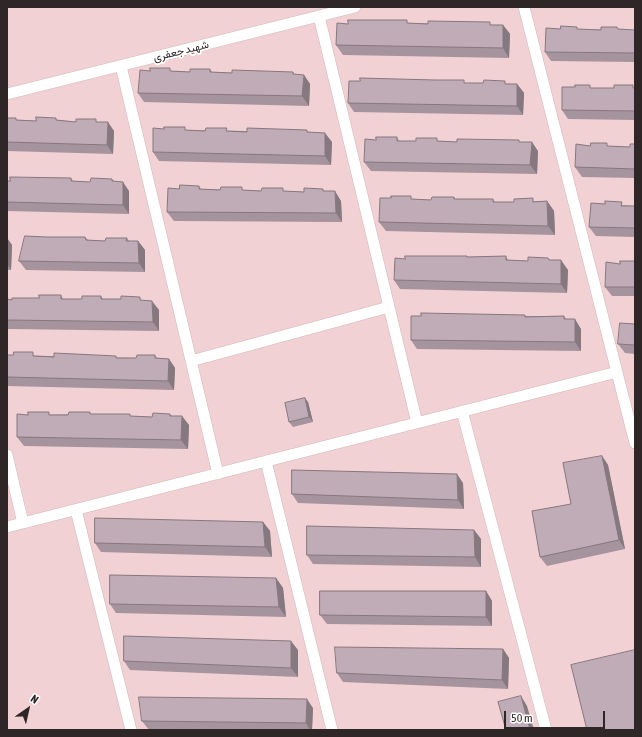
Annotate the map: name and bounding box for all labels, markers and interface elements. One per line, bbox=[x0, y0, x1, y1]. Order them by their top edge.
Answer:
street label: شهید جعفری bbox=[152, 38, 210, 64]
north arrow bbox=[8, 689, 48, 729]
text: N bbox=[29, 692, 41, 706]
scale bar bbox=[506, 703, 607, 729]
text: 50 m bbox=[511, 711, 533, 725]

